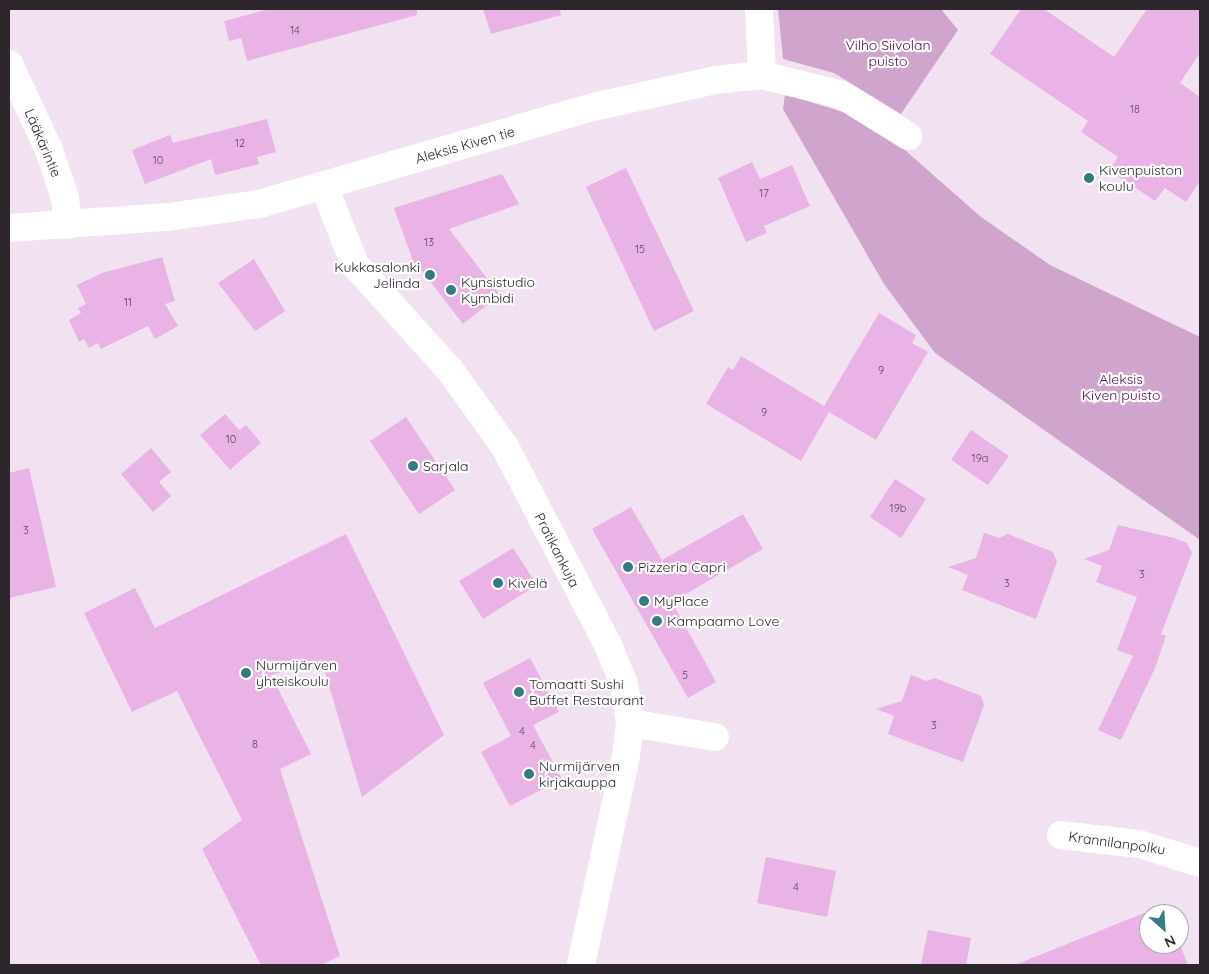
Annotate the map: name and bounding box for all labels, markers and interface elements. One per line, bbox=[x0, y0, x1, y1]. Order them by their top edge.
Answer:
house number: 14 bbox=[290, 23, 300, 37]
park label: Vilho Siivolan puisto bbox=[845, 37, 931, 70]
house number: 18 bbox=[1130, 102, 1140, 116]
street label: Lääkärintie bbox=[21, 106, 65, 180]
street label: Aleksis Kiven tie bbox=[413, 123, 517, 167]
house number: 12 bbox=[235, 136, 245, 150]
house number: 10 bbox=[153, 153, 163, 167]
place label: Kivenpuiston koulu bbox=[1099, 162, 1182, 194]
marker: Kivenpuiston koulu bbox=[1083, 172, 1095, 184]
house number: 17 bbox=[759, 186, 769, 200]
house number: 13 bbox=[424, 235, 434, 249]
house number: 15 bbox=[635, 242, 645, 256]
place label: Kukkasalonki Jelinda bbox=[334, 259, 420, 292]
marker: Kukkasalonki Jelinda bbox=[424, 269, 436, 281]
place label: Kynsistudio Kymbidi bbox=[461, 274, 535, 306]
marker: Kynsistudio Kymbidi bbox=[445, 284, 457, 296]
house number: 11 bbox=[124, 295, 132, 309]
house number: 9 bbox=[878, 363, 884, 377]
park label: Aleksis Kiven puisto bbox=[1082, 371, 1160, 404]
house number: 9 bbox=[761, 405, 767, 419]
house number: 10 bbox=[226, 432, 236, 446]
house number: 19a bbox=[972, 451, 988, 465]
place label: Sarjala bbox=[423, 458, 469, 474]
marker: Sarjala bbox=[407, 460, 419, 472]
house number: 19b bbox=[890, 501, 906, 515]
street label: Pratikankuja bbox=[531, 510, 583, 590]
house number: 3 bbox=[23, 523, 29, 537]
place label: Pizzeria Capri bbox=[638, 559, 726, 575]
marker: Pizzeria Capri bbox=[622, 561, 634, 573]
house number: 3 bbox=[1139, 567, 1145, 581]
place label: Kivelä bbox=[508, 575, 547, 591]
house number: 3 bbox=[1004, 576, 1010, 590]
marker: Kivelä bbox=[492, 577, 504, 589]
place label: MyPlace bbox=[654, 593, 709, 609]
marker: MyPlace bbox=[638, 595, 650, 607]
place label: Kampaamo Love bbox=[667, 613, 779, 629]
marker: Kampaamo Love bbox=[651, 615, 663, 627]
place label: Nurmijärven yhteiskoulu bbox=[256, 657, 337, 690]
marker: Nurmijärven yhteiskoulu bbox=[240, 667, 252, 679]
house number: 5 bbox=[682, 668, 688, 682]
place label: Tomaatti Sushi Buffet Restaurant bbox=[529, 676, 644, 709]
marker: Tomaatti Sushi Buffet Restaurant bbox=[513, 686, 525, 698]
house number: 3 bbox=[931, 718, 937, 732]
house number: 4 bbox=[519, 724, 525, 738]
house number: 8 bbox=[252, 737, 258, 751]
house number: 4 bbox=[530, 738, 536, 752]
place label: Nurmijärven kirjakauppa bbox=[539, 758, 620, 790]
marker: Nurmijärven kirjakauppa bbox=[523, 768, 535, 780]
street label: Krannilanpolku bbox=[1068, 828, 1166, 858]
house number: 4 bbox=[793, 880, 799, 894]
north arrow bbox=[1139, 904, 1189, 954]
text: N bbox=[1162, 931, 1179, 952]

